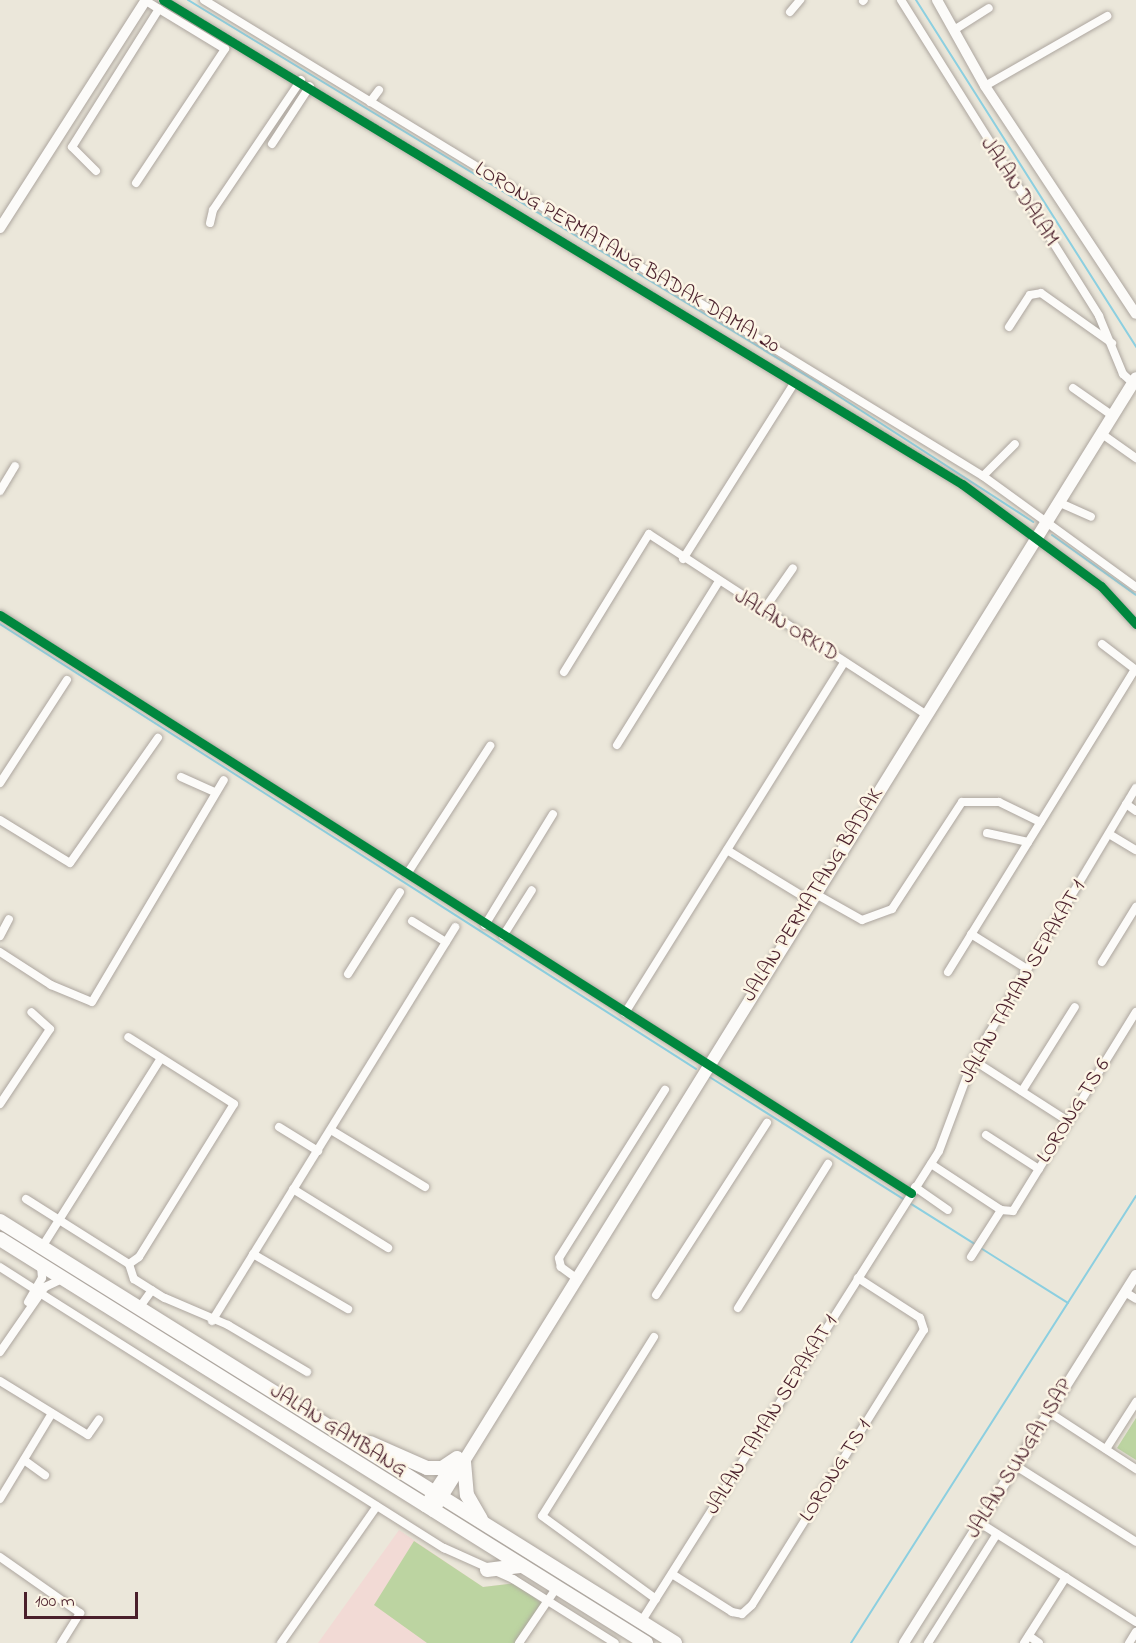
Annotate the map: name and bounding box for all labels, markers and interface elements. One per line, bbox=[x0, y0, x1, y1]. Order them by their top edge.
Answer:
street label: JALAN DALAM bbox=[974, 133, 1064, 251]
street label: LORONG PERMATANG BADAK DAMAI 20 bbox=[470, 157, 784, 359]
street label: JALAN ORKID bbox=[729, 584, 843, 668]
street label: JALAN PERMATANG BADAK bbox=[737, 783, 889, 1007]
street label: JALAN TAMAN SEPAKAT 1 bbox=[954, 876, 1092, 1088]
street label: LORONG TS 6 bbox=[1032, 1054, 1116, 1168]
street label: JALAN TAMAN SEPAKAT 1 bbox=[700, 1311, 844, 1519]
street label: JALAN SUNGAI ISAP bbox=[961, 1375, 1079, 1543]
street label: JALAN GAMBANG bbox=[265, 1379, 411, 1483]
street label: LORONG TS 1 bbox=[795, 1415, 877, 1527]
scale bar bbox=[27, 1580, 141, 1618]
text: 100 m bbox=[35, 1589, 75, 1615]

